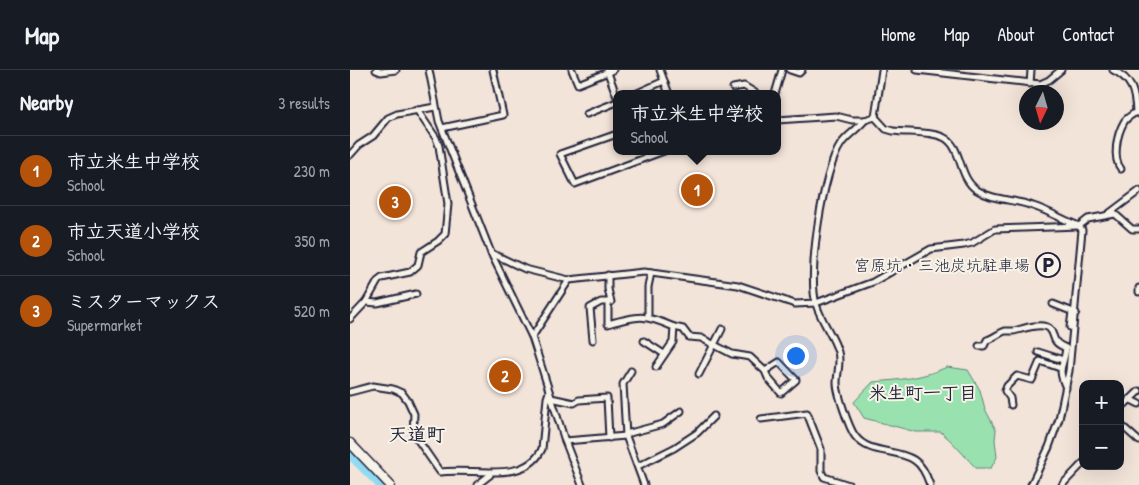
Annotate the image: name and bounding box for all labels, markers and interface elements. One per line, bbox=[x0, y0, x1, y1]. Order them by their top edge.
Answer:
text: Map bbox=[25, 19, 59, 51]
text: Home bbox=[881, 22, 916, 47]
text: Map bbox=[944, 22, 969, 47]
text: About bbox=[997, 22, 1034, 47]
text: Contact bbox=[1062, 22, 1114, 47]
north arrow bbox=[1019, 85, 1064, 130]
text: Nearby bbox=[20, 88, 73, 117]
popup bbox=[613, 90, 781, 155]
text: 3 results bbox=[278, 92, 330, 114]
text: 市立米生中学校 bbox=[630, 100, 764, 126]
text: School bbox=[630, 126, 668, 148]
text: 市立米生中学校 bbox=[67, 148, 200, 174]
text: 1 bbox=[33, 160, 39, 182]
text: 230 m bbox=[294, 160, 330, 182]
pin: 1 bbox=[681, 171, 713, 209]
text: School bbox=[67, 174, 104, 196]
pin: 3 bbox=[379, 183, 411, 221]
text: 市立天道小学校 bbox=[67, 218, 200, 244]
text: 2 bbox=[32, 230, 40, 252]
text: 350 m bbox=[294, 230, 330, 252]
text: School bbox=[67, 244, 104, 266]
parking icon: 宮原坑・三池炭坑駐車場 bbox=[1035, 252, 1061, 278]
place label: 宮原坑・三池炭坑駐車場 bbox=[854, 254, 1030, 276]
text: ミスターマックス bbox=[67, 288, 220, 314]
text: 3 bbox=[32, 300, 40, 322]
text: 520 m bbox=[294, 300, 330, 322]
text: Supermarket bbox=[67, 314, 142, 336]
your location bbox=[783, 343, 809, 369]
pin: 2 bbox=[489, 357, 521, 395]
district label: 米生町一丁目 bbox=[869, 380, 977, 405]
map controls bbox=[1079, 380, 1124, 470]
button: + bbox=[1079, 380, 1124, 425]
district label: 天道町 bbox=[388, 421, 446, 447]
button: − bbox=[1079, 425, 1124, 470]

